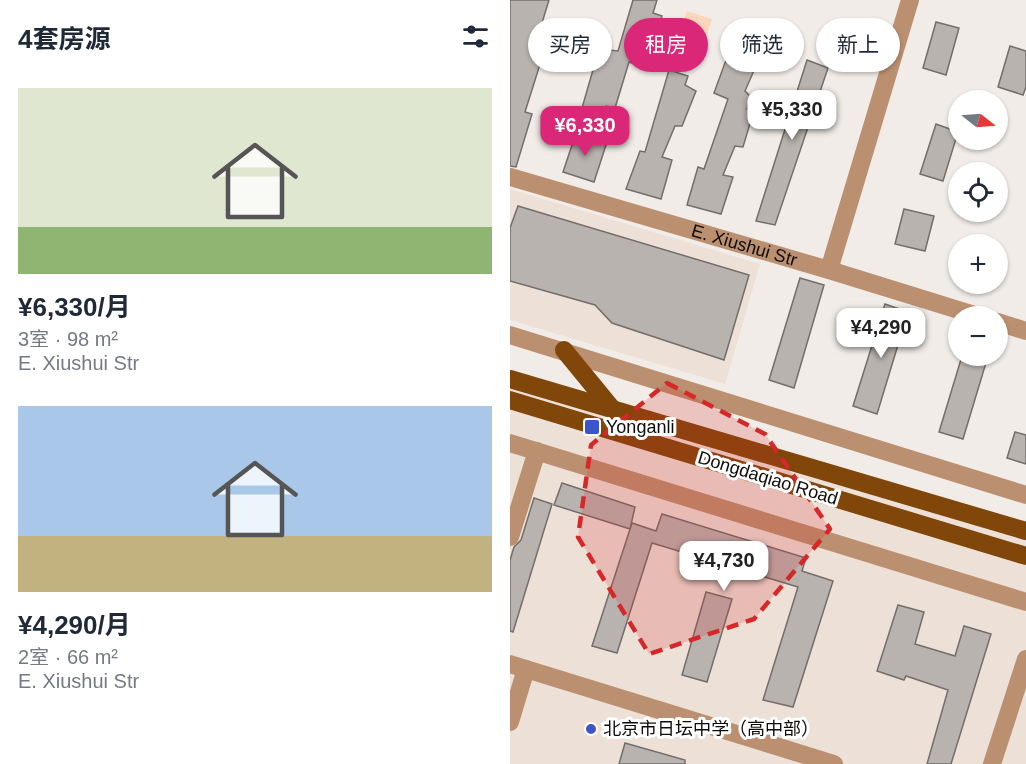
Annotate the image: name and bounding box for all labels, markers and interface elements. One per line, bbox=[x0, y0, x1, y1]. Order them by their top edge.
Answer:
chip: 买房 bbox=[528, 18, 612, 72]
chip: 租房 bbox=[624, 18, 708, 72]
chip: 筛选 bbox=[720, 18, 804, 72]
chip: 新上 bbox=[816, 18, 900, 72]
icon: filters bbox=[459, 20, 492, 53]
text: 4套房源 bbox=[18, 24, 110, 54]
pin: ¥5,330 bbox=[743, 90, 841, 141]
north arrow bbox=[948, 90, 1008, 150]
map controls bbox=[948, 90, 1008, 366]
text: ¥5,330 bbox=[761, 98, 823, 120]
pin: ¥6,330 bbox=[536, 106, 634, 157]
text: ¥6,330 bbox=[554, 114, 616, 136]
icon: home bbox=[201, 127, 309, 235]
button: locate bbox=[948, 162, 1008, 222]
street label: E. Xiushui Str bbox=[689, 220, 799, 270]
button: + bbox=[948, 234, 1008, 294]
text: ¥6,330/月 bbox=[18, 292, 131, 322]
button: − bbox=[948, 306, 1008, 366]
pin: ¥4,290 bbox=[832, 308, 930, 359]
text: ¥4,290 bbox=[850, 316, 912, 338]
text: 3室 · 98 m² bbox=[18, 328, 118, 350]
text: E. Xiushui Str bbox=[18, 352, 139, 374]
place label: Yonganli bbox=[606, 417, 674, 437]
marker: Yonganli bbox=[583, 418, 601, 436]
icon: home bbox=[201, 445, 309, 553]
street label: Dongdaqiao Road bbox=[696, 447, 840, 509]
pin: ¥4,730 bbox=[675, 541, 773, 592]
text: ¥4,730 bbox=[693, 549, 755, 571]
text: ¥4,290/月 bbox=[18, 610, 131, 640]
text: 2室 · 66 m² bbox=[18, 646, 118, 668]
text: E. Xiushui Str bbox=[18, 670, 139, 692]
place label: 北京市日坛中学（高中部） bbox=[603, 719, 819, 739]
marker: 北京市日坛中学（高中部） bbox=[584, 722, 598, 736]

